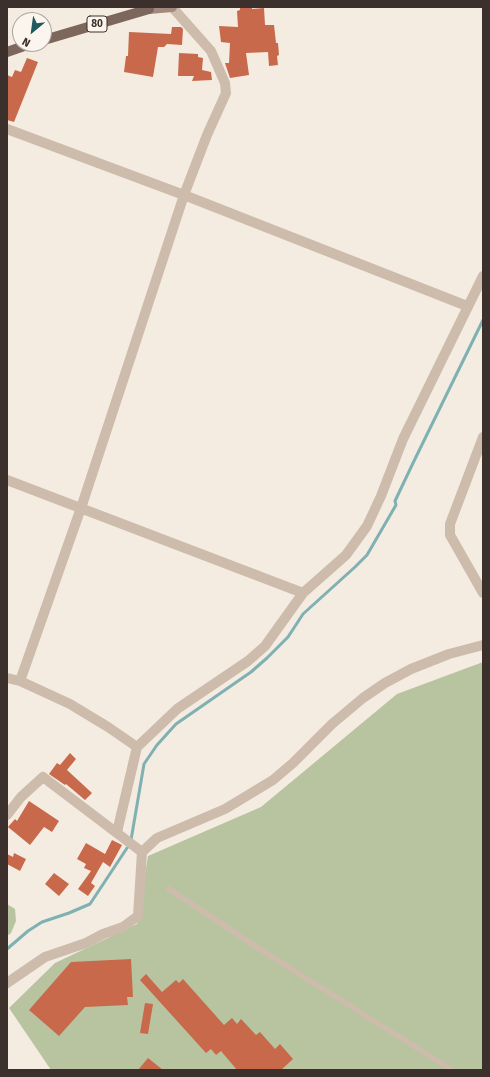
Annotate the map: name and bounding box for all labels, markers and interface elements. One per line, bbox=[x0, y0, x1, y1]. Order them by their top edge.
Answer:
north arrow bbox=[12, 12, 52, 52]
road number: 80 bbox=[87, 16, 107, 32]
text: N bbox=[20, 35, 33, 50]

